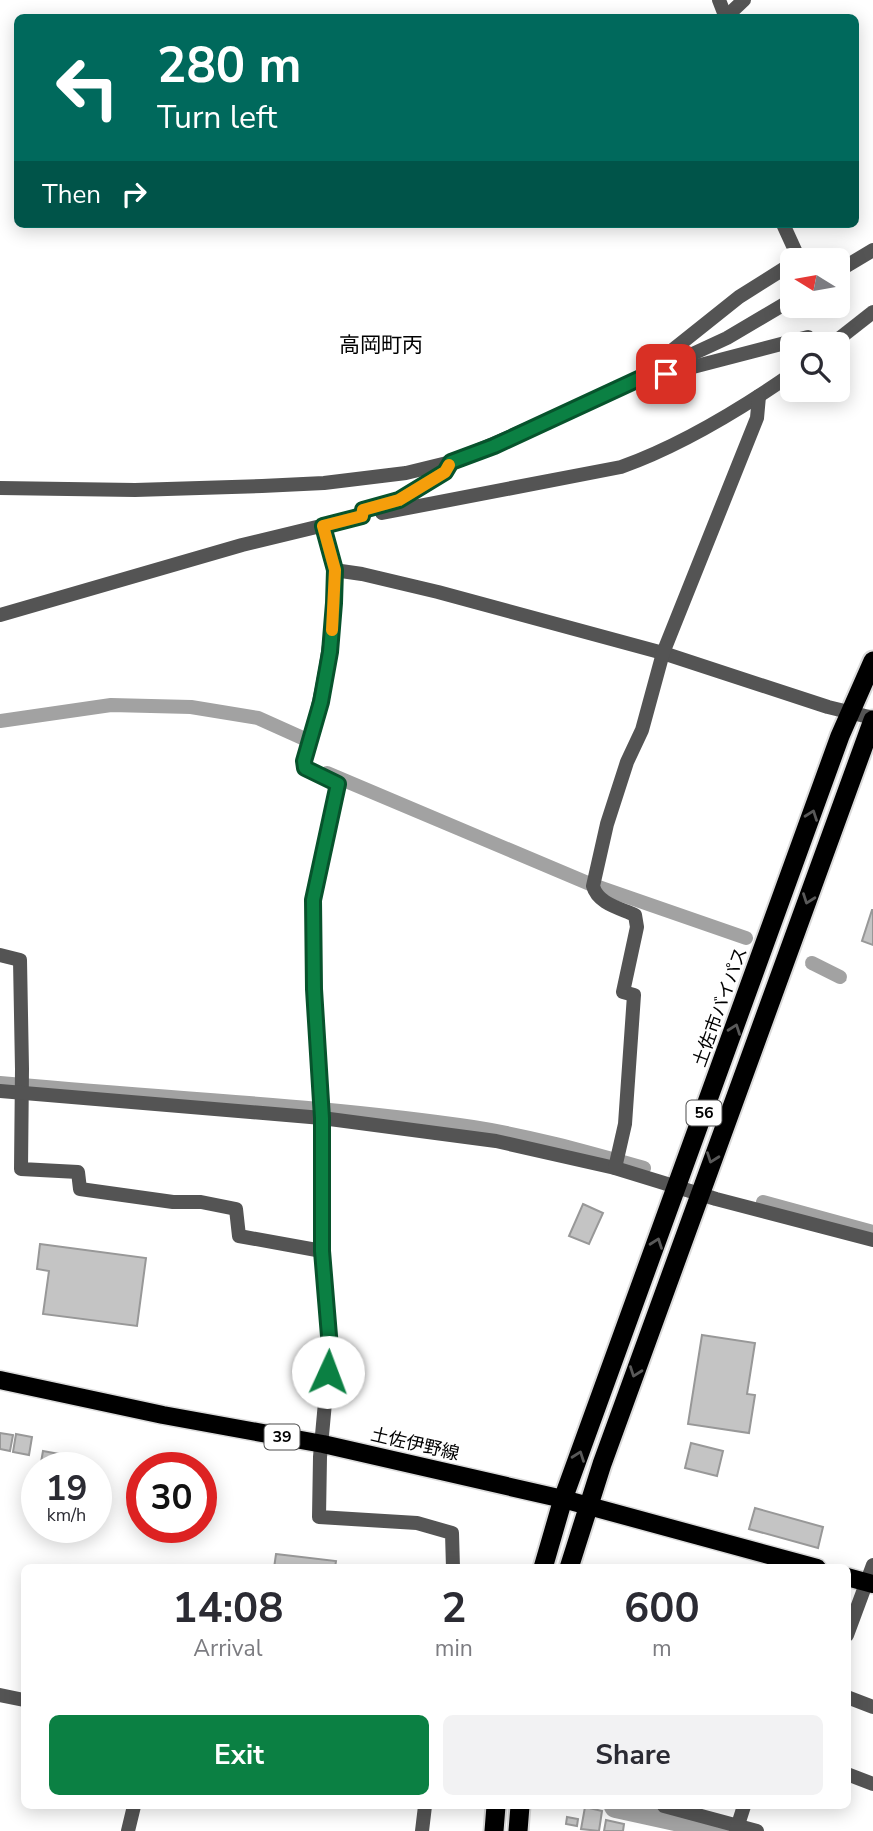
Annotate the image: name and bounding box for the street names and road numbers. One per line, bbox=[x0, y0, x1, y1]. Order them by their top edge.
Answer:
street label: 土佐市バイパス bbox=[687, 944, 753, 1070]
road number: 56 bbox=[686, 1100, 722, 1126]
street label: 土佐伊野線 bbox=[368, 1422, 462, 1466]
road number: 39 bbox=[264, 1424, 300, 1450]

